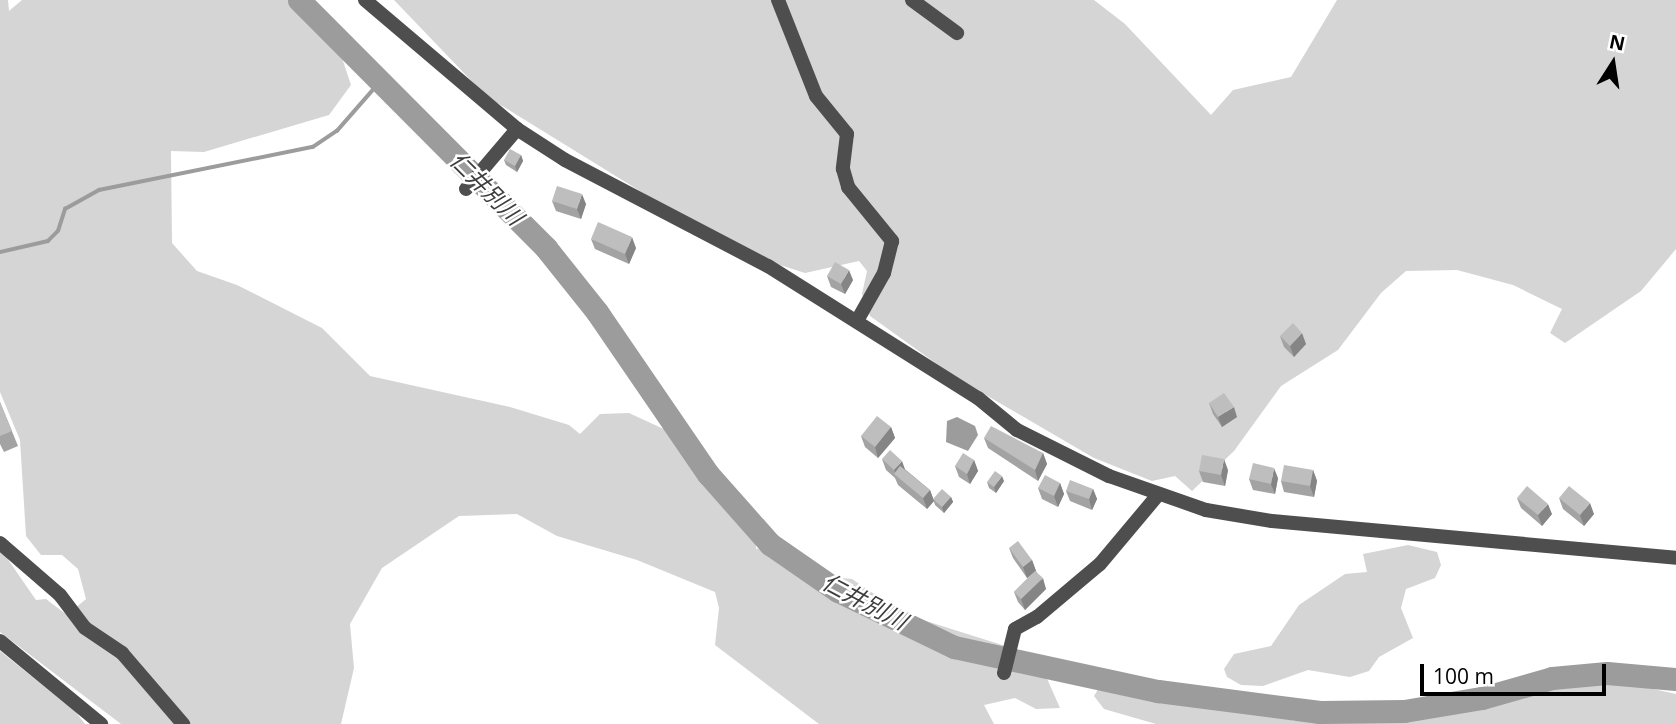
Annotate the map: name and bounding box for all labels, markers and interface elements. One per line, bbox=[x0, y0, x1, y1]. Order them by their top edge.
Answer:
north arrow bbox=[1578, 28, 1648, 98]
text: N bbox=[1607, 28, 1628, 57]
water label: 仁井別川 bbox=[445, 146, 529, 230]
water label: 仁井別川 bbox=[818, 567, 912, 635]
scale bar bbox=[1424, 650, 1610, 694]
text: 100 m bbox=[1433, 662, 1494, 690]

